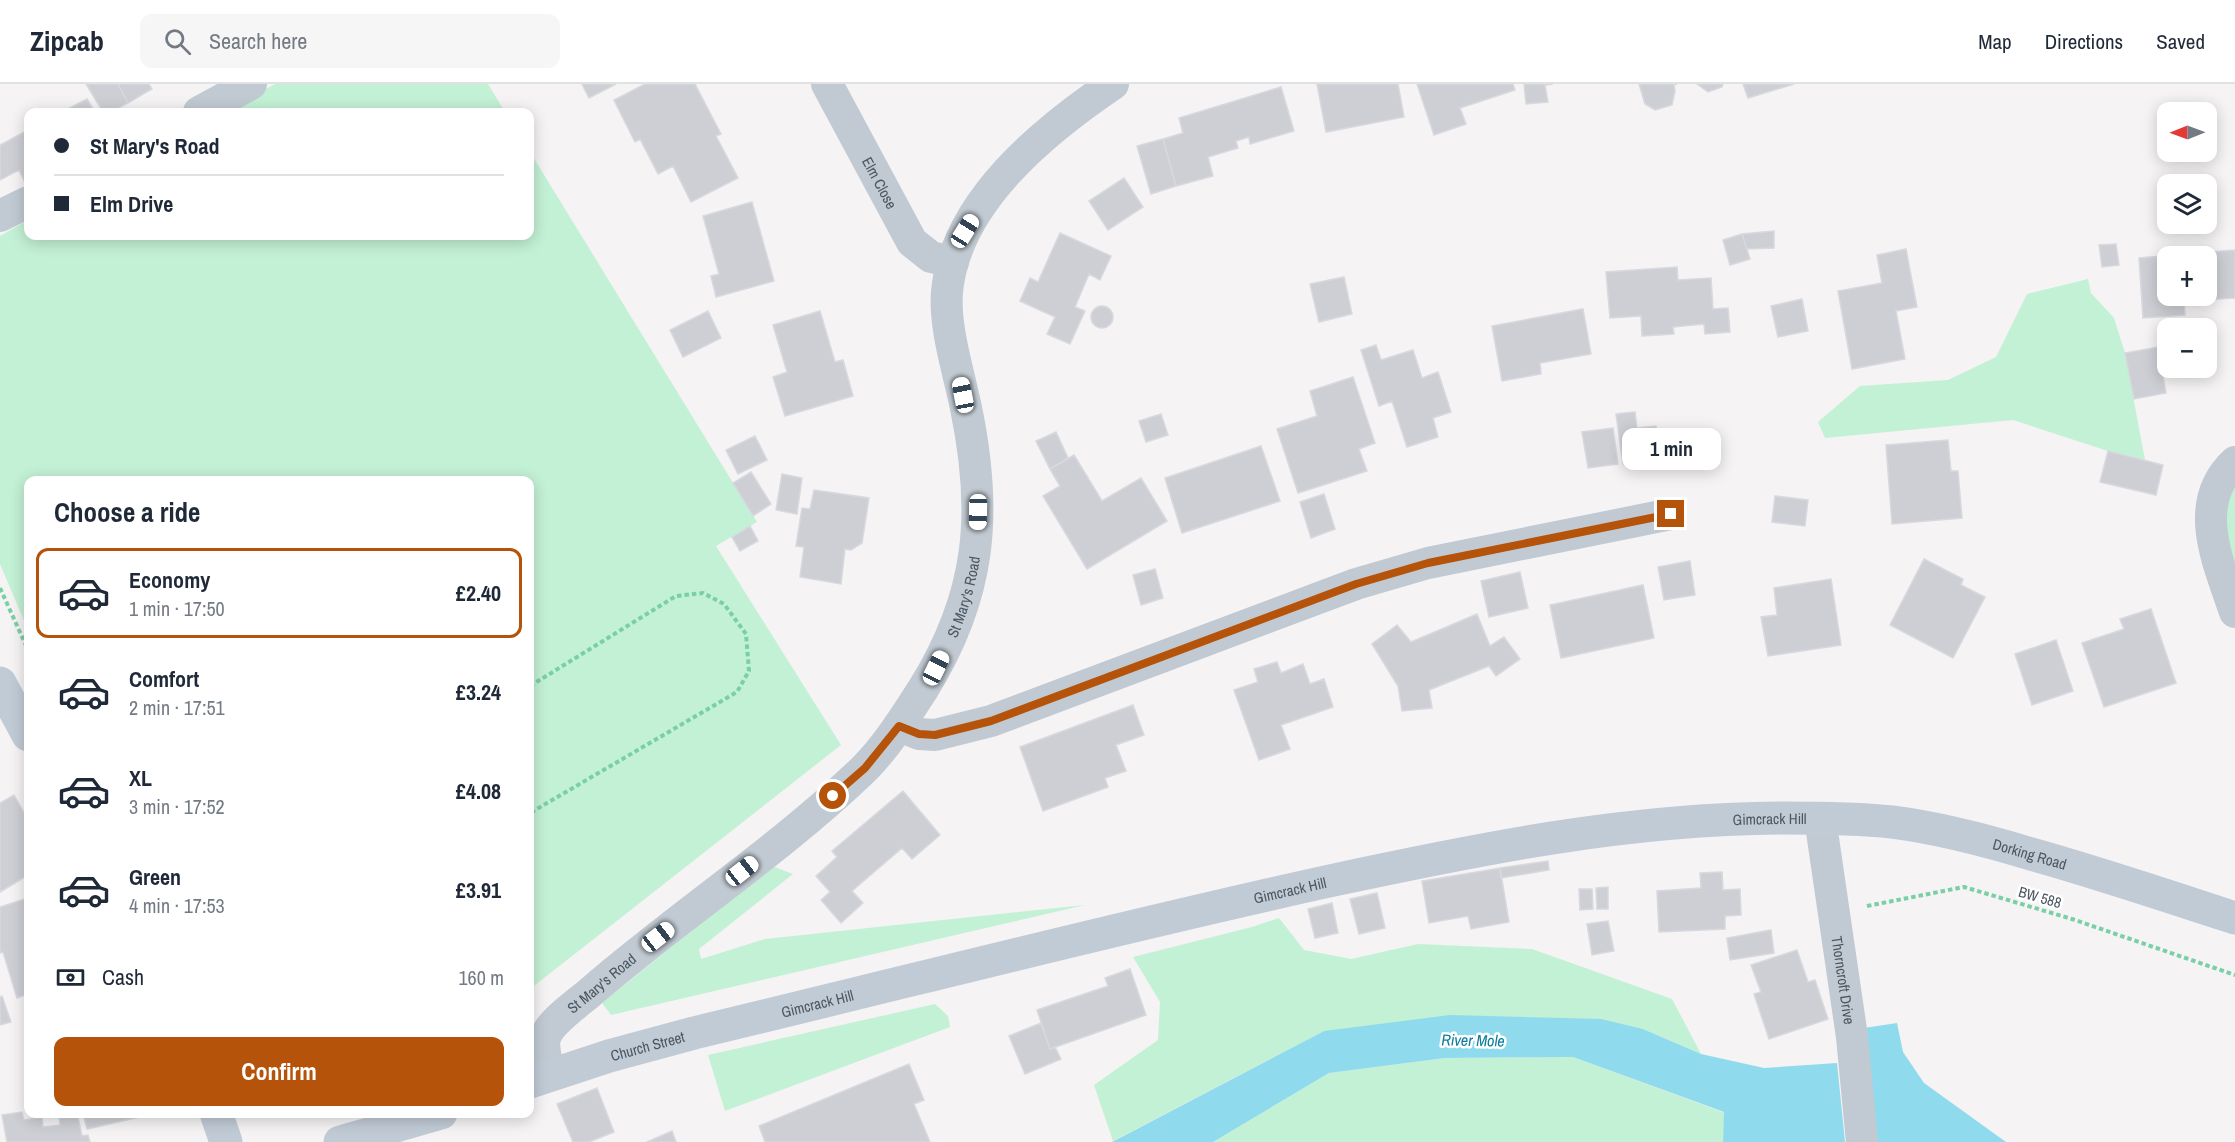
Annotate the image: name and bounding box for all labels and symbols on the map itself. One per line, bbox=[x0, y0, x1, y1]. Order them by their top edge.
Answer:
north arrow bbox=[2157, 102, 2217, 162]
street label: Elm Close bbox=[858, 153, 903, 212]
car bbox=[948, 211, 982, 251]
car bbox=[951, 376, 975, 414]
callout: 1 min bbox=[1622, 427, 1720, 469]
car bbox=[969, 494, 987, 530]
route end bbox=[1657, 500, 1684, 527]
street label: St Mary's Road bbox=[941, 555, 984, 641]
car bbox=[920, 648, 952, 688]
route start bbox=[819, 782, 846, 809]
street label: Gimcrack Hill bbox=[1732, 807, 1807, 830]
street label: Dorking Road bbox=[1990, 833, 2069, 874]
car bbox=[722, 853, 762, 889]
street label: Gimcrack Hill bbox=[1251, 872, 1328, 908]
street label: BW 588 bbox=[2016, 881, 2064, 913]
car bbox=[638, 919, 678, 955]
street label: Thorncroft Drive bbox=[1827, 935, 1861, 1026]
street label: St Mary's Road bbox=[562, 948, 640, 1018]
street label: Gimcrack Hill bbox=[779, 984, 856, 1022]
street label: Church Street bbox=[608, 1025, 687, 1066]
water label: River Mole bbox=[1441, 1028, 1505, 1052]

